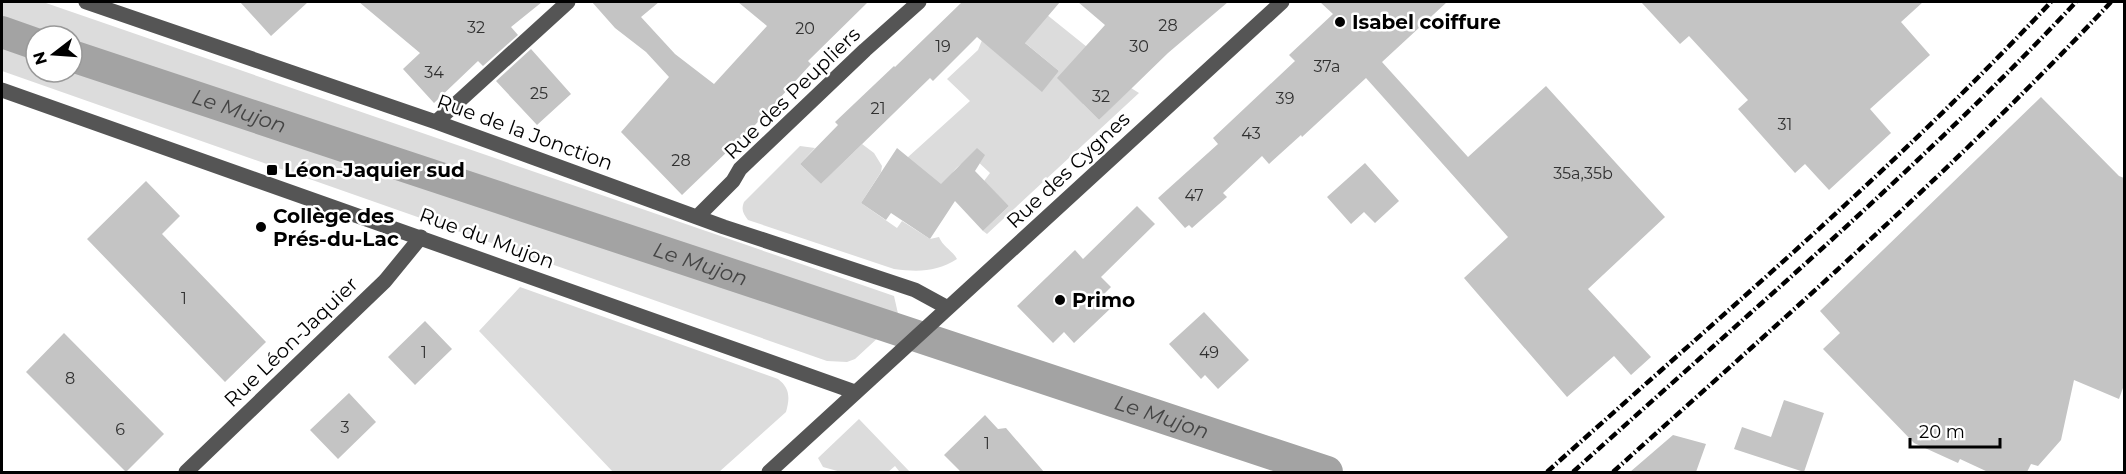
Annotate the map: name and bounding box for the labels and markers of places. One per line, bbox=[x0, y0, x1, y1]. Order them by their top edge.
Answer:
place label: Isabel coiffure bbox=[1352, 10, 1501, 34]
marker: Isabel coiffure bbox=[1333, 15, 1347, 29]
place label: Léon-Jaquier sud bbox=[284, 158, 465, 182]
marker: Léon-Jaquier sud bbox=[265, 163, 279, 177]
place label: Collège des Prés-du-Lac bbox=[273, 204, 399, 251]
marker: Collège des Prés-du-Lac bbox=[254, 220, 268, 234]
place label: Primo bbox=[1072, 288, 1135, 312]
marker: Primo bbox=[1053, 293, 1067, 307]

